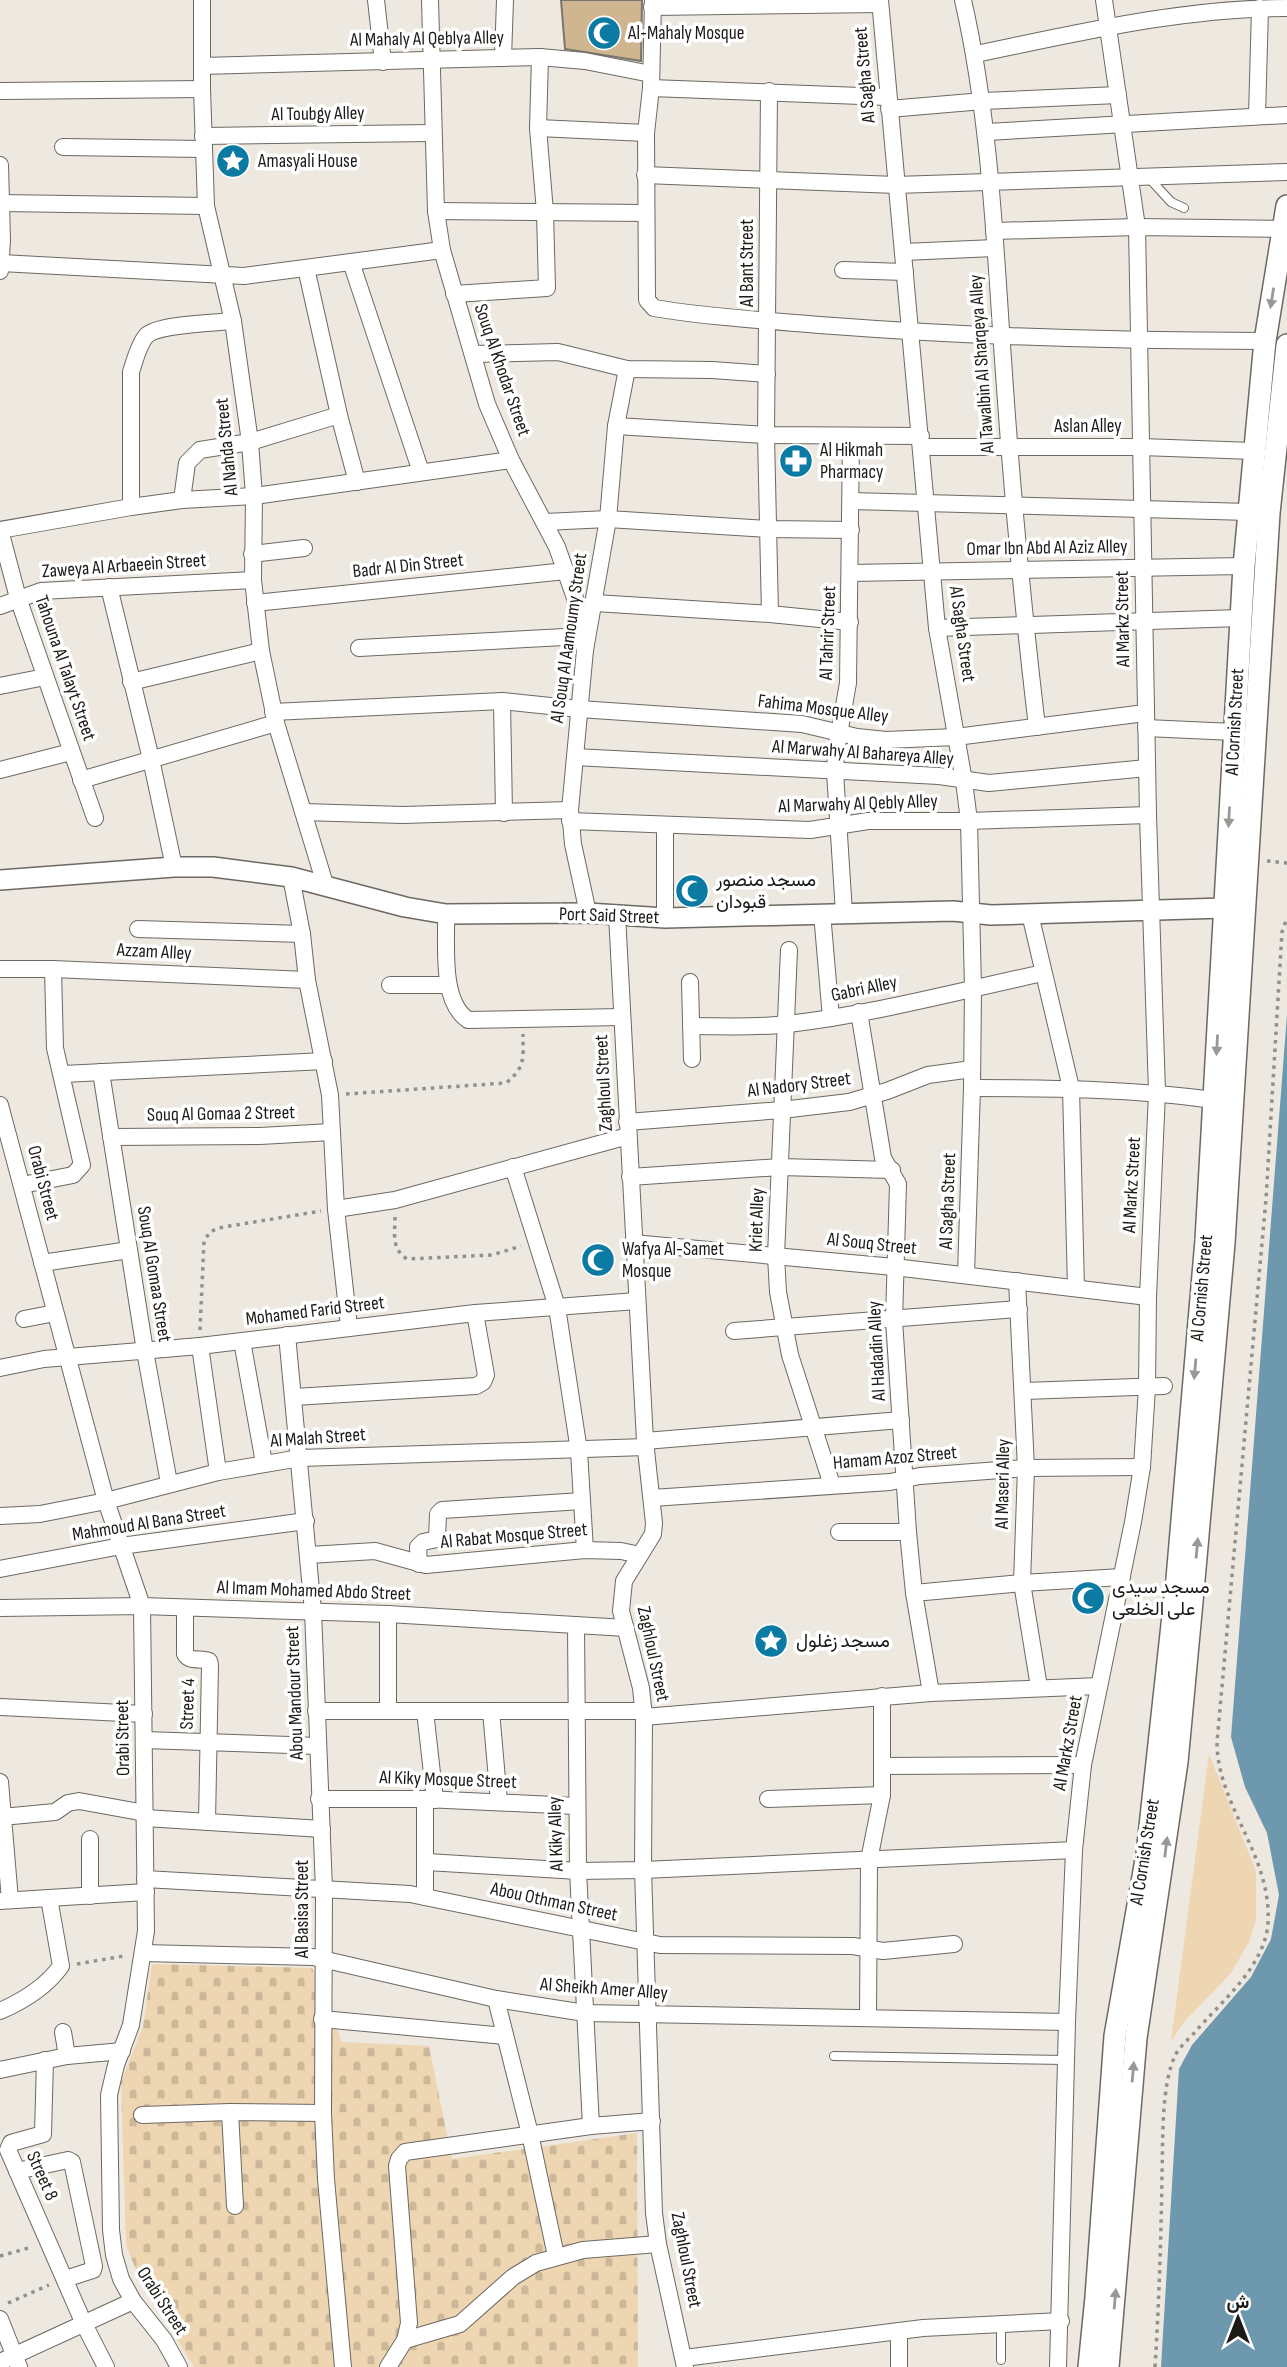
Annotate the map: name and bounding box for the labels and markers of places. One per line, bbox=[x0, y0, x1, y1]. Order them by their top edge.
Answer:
mosque icon: Al-Mahaly Mosque bbox=[585, 14, 623, 52]
place label: Al-Mahaly Mosque bbox=[627, 22, 744, 45]
place icon: Amasyali House bbox=[214, 142, 252, 180]
place label: Amasyali House bbox=[257, 150, 358, 173]
place label: Al Hikmah Pharmacy bbox=[819, 439, 884, 484]
pharmacy icon: Al Hikmah Pharmacy bbox=[777, 442, 815, 480]
place label: مسجد منصور قبودان bbox=[715, 869, 816, 914]
mosque icon: مسجد منصور قبودان bbox=[673, 872, 711, 910]
place label: Wafya Al-Samet Mosque bbox=[622, 1238, 724, 1283]
mosque icon: Wafya Al-Samet Mosque bbox=[579, 1241, 617, 1279]
place label: مسجد سيدى على الخلعى bbox=[1112, 1576, 1210, 1621]
mosque icon: مسجد سيدى على الخلعى bbox=[1069, 1579, 1107, 1617]
place icon: مسجد زغلول bbox=[752, 1622, 790, 1660]
place label: مسجد زغلول bbox=[796, 1630, 890, 1653]

